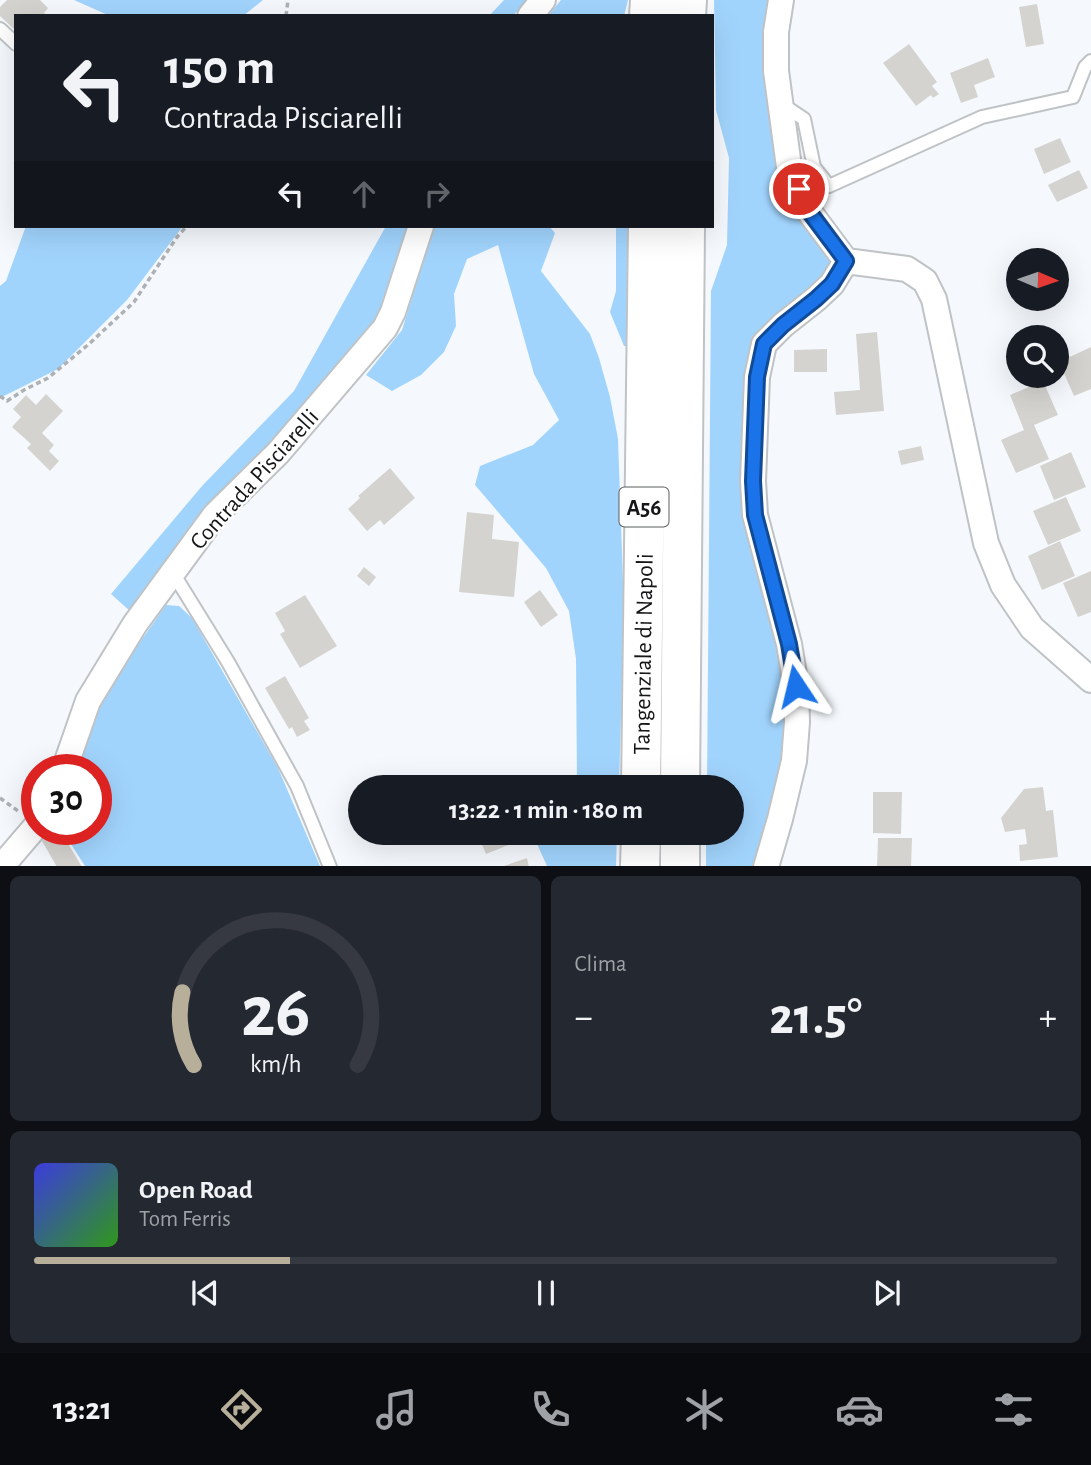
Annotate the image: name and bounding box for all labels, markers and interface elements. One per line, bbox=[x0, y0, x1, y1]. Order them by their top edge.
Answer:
icon: left bbox=[49, 42, 140, 133]
text: 150 m bbox=[164, 44, 275, 93]
text: Contrada Pisciarelli bbox=[164, 102, 403, 134]
pin bbox=[769, 159, 829, 219]
icon: arrive bbox=[780, 170, 818, 208]
icon: left bbox=[272, 175, 310, 213]
icon: ahead bbox=[345, 175, 383, 213]
icon: right bbox=[418, 175, 456, 213]
north arrow bbox=[1006, 248, 1069, 312]
map controls bbox=[1006, 248, 1069, 388]
button: search bbox=[1006, 325, 1069, 388]
street label: Contrada Pisciarelli bbox=[186, 405, 324, 554]
road number: A56 bbox=[620, 488, 668, 526]
street label: Tangenziale di Napoli bbox=[630, 553, 658, 755]
position arrow bbox=[759, 649, 833, 723]
speed limit sign: 30 bbox=[21, 754, 112, 845]
text: 13:22 · 1 min · 180 m bbox=[449, 797, 643, 823]
text: Clima bbox=[575, 953, 627, 976]
text: 26 bbox=[241, 977, 310, 1050]
text: 21.5° bbox=[769, 991, 862, 1043]
text: − bbox=[575, 999, 593, 1037]
text: + bbox=[1039, 999, 1057, 1037]
text: km/h bbox=[249, 1051, 301, 1076]
text: Open Road bbox=[139, 1177, 253, 1203]
text: Tom Ferris bbox=[139, 1208, 231, 1231]
icon: previous bbox=[186, 1274, 224, 1312]
icon: pause bbox=[527, 1274, 565, 1312]
icon: next bbox=[868, 1274, 906, 1312]
icon: directions bbox=[217, 1385, 266, 1434]
icon: music bbox=[372, 1385, 421, 1434]
icon: phone bbox=[526, 1385, 575, 1434]
icon: climate bbox=[680, 1385, 729, 1434]
icon: car bbox=[835, 1385, 884, 1434]
icon: filters bbox=[989, 1385, 1038, 1434]
text: 13:21 bbox=[53, 1393, 112, 1425]

